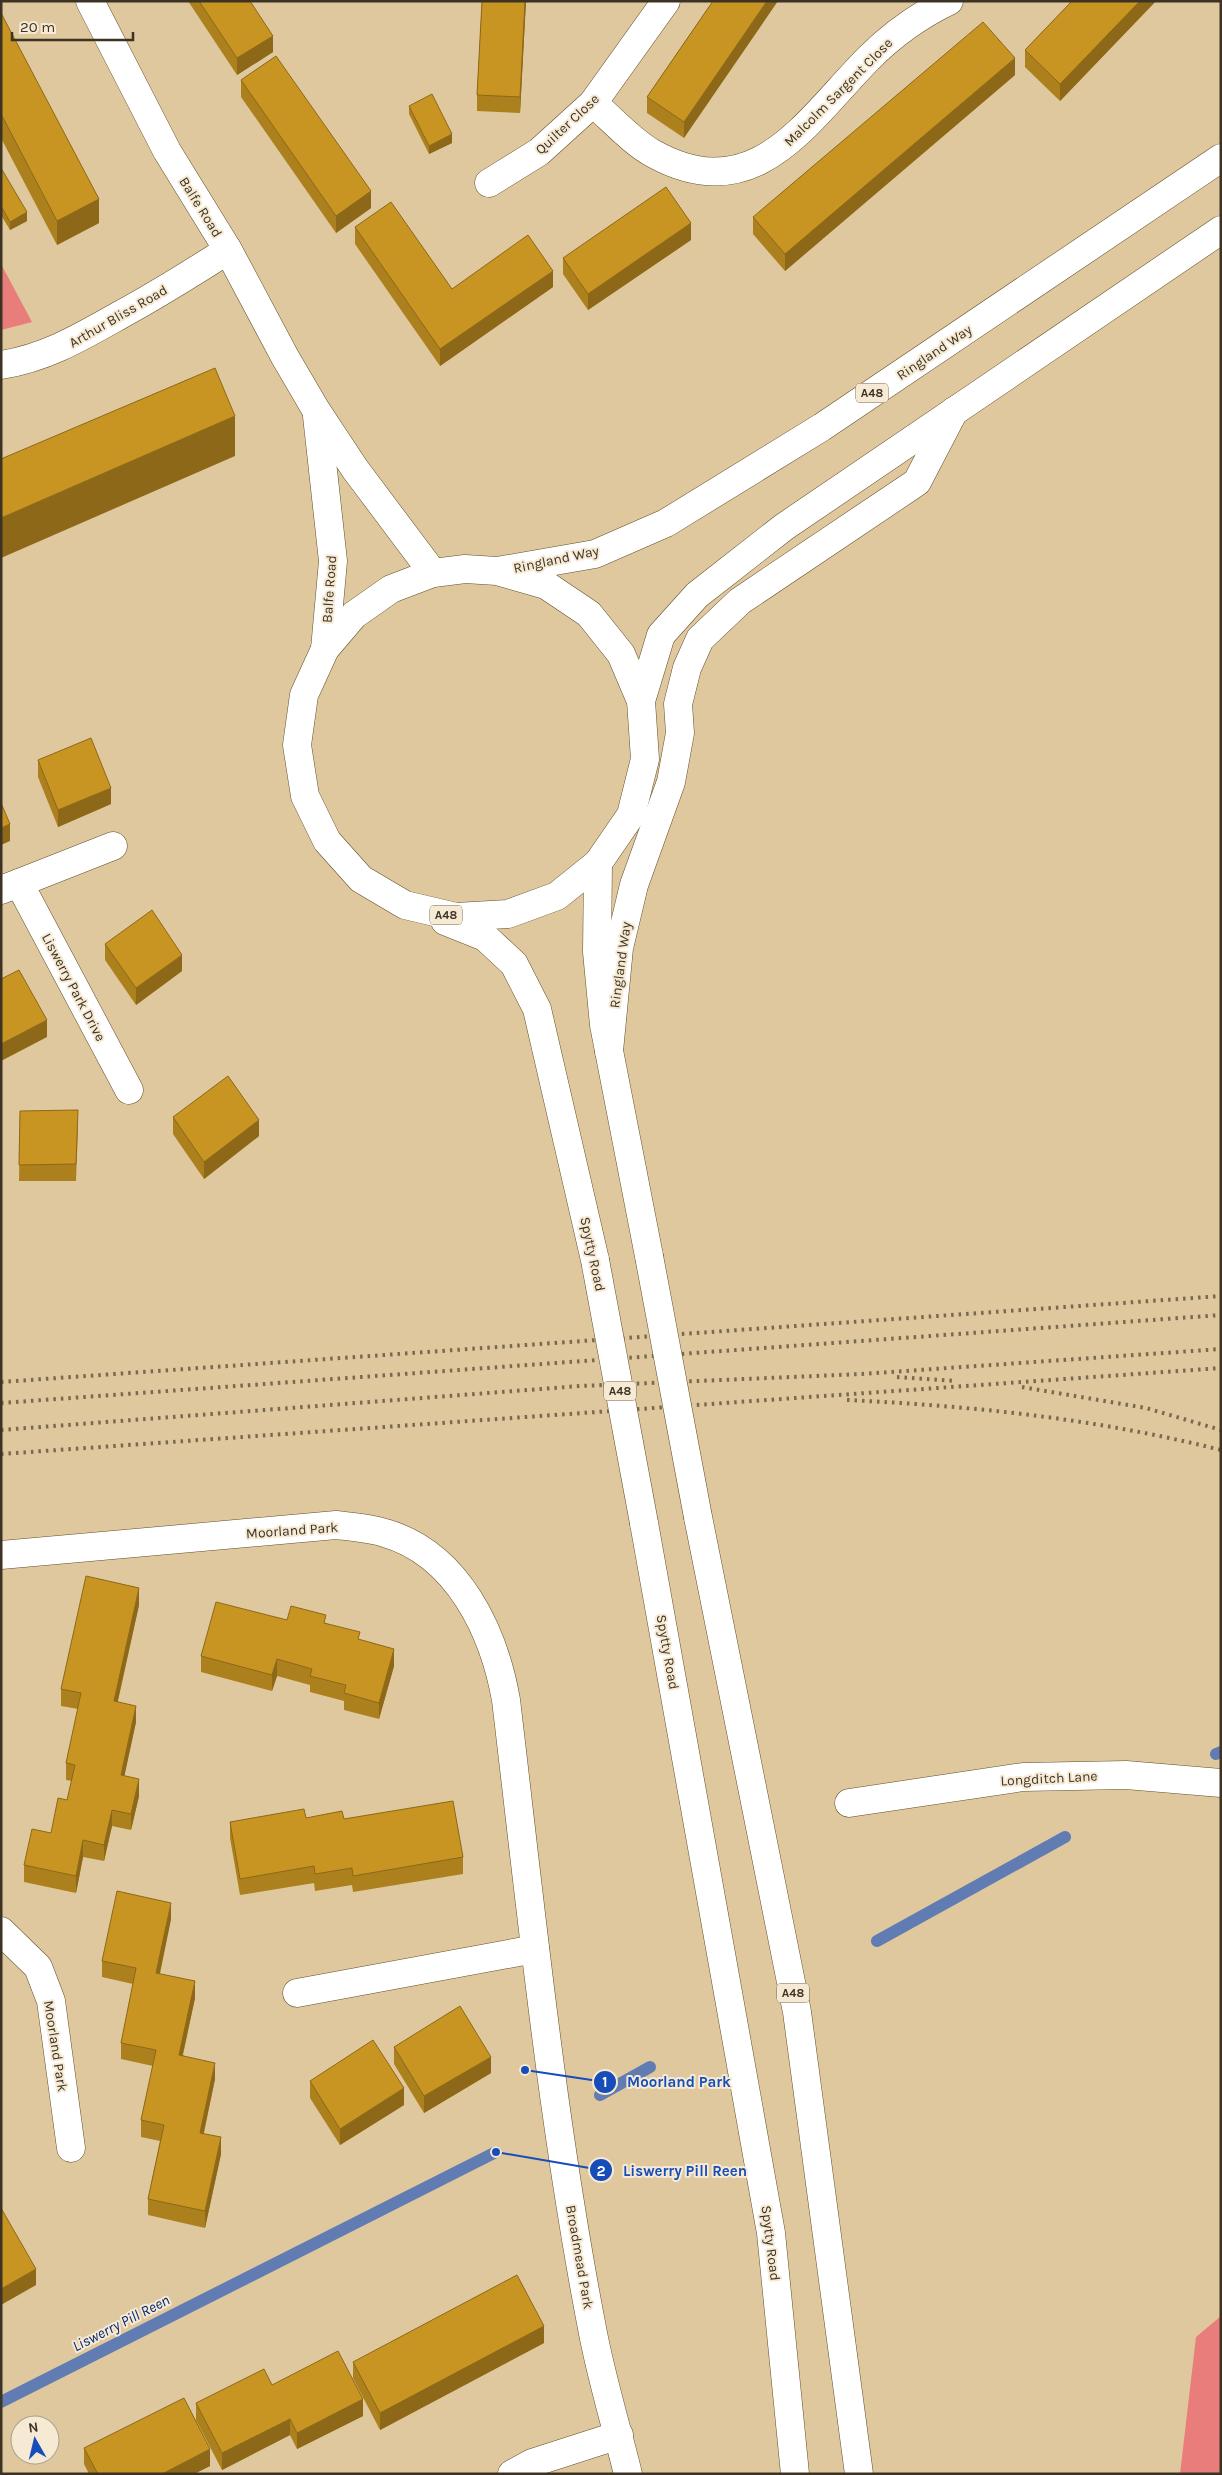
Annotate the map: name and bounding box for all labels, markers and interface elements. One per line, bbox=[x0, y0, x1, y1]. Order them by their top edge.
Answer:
scale bar bbox=[12, 10, 134, 42]
text: 20 m bbox=[20, 18, 55, 36]
street label: Malcolm Sargent Close bbox=[781, 35, 896, 150]
street label: Quilter Close bbox=[532, 90, 603, 158]
street label: Balfe Road bbox=[175, 174, 226, 241]
street label: Arthur Bliss Road bbox=[66, 281, 170, 351]
street label: Ringland Way bbox=[893, 321, 976, 384]
road number: A48 bbox=[856, 383, 888, 402]
street label: Ringland Way bbox=[512, 542, 601, 577]
street label: Balfe Road bbox=[319, 555, 340, 623]
road number: A48 bbox=[430, 906, 462, 924]
street label: Ringland Way bbox=[606, 920, 635, 1009]
street label: Liswerry Park Drive bbox=[38, 930, 109, 1044]
street label: Spytty Road bbox=[576, 1215, 609, 1293]
road number: A48 bbox=[604, 1382, 636, 1400]
street label: Moorland Park bbox=[245, 1519, 339, 1542]
street label: Spytty Road bbox=[653, 1613, 682, 1691]
street label: Longditch Lane bbox=[1000, 1767, 1098, 1790]
road number: A48 bbox=[777, 1984, 809, 2002]
street label: Moorland Park bbox=[40, 1999, 71, 2093]
callout: Moorland Park bbox=[592, 2067, 741, 2097]
text: 1 bbox=[602, 2073, 608, 2091]
text: Moorland Park bbox=[627, 2073, 731, 2091]
callout: Liswerry Pill Reen bbox=[588, 2155, 757, 2185]
text: 2 bbox=[596, 2162, 606, 2180]
text: Liswerry Pill Reen bbox=[623, 2162, 747, 2180]
street label: Broadmead Park bbox=[562, 2204, 597, 2311]
street label: Spytty Road bbox=[757, 2204, 784, 2282]
water label: Liswerry Pill Reen bbox=[69, 2291, 173, 2355]
north arrow bbox=[10, 2415, 60, 2465]
text: N bbox=[27, 2419, 39, 2437]

